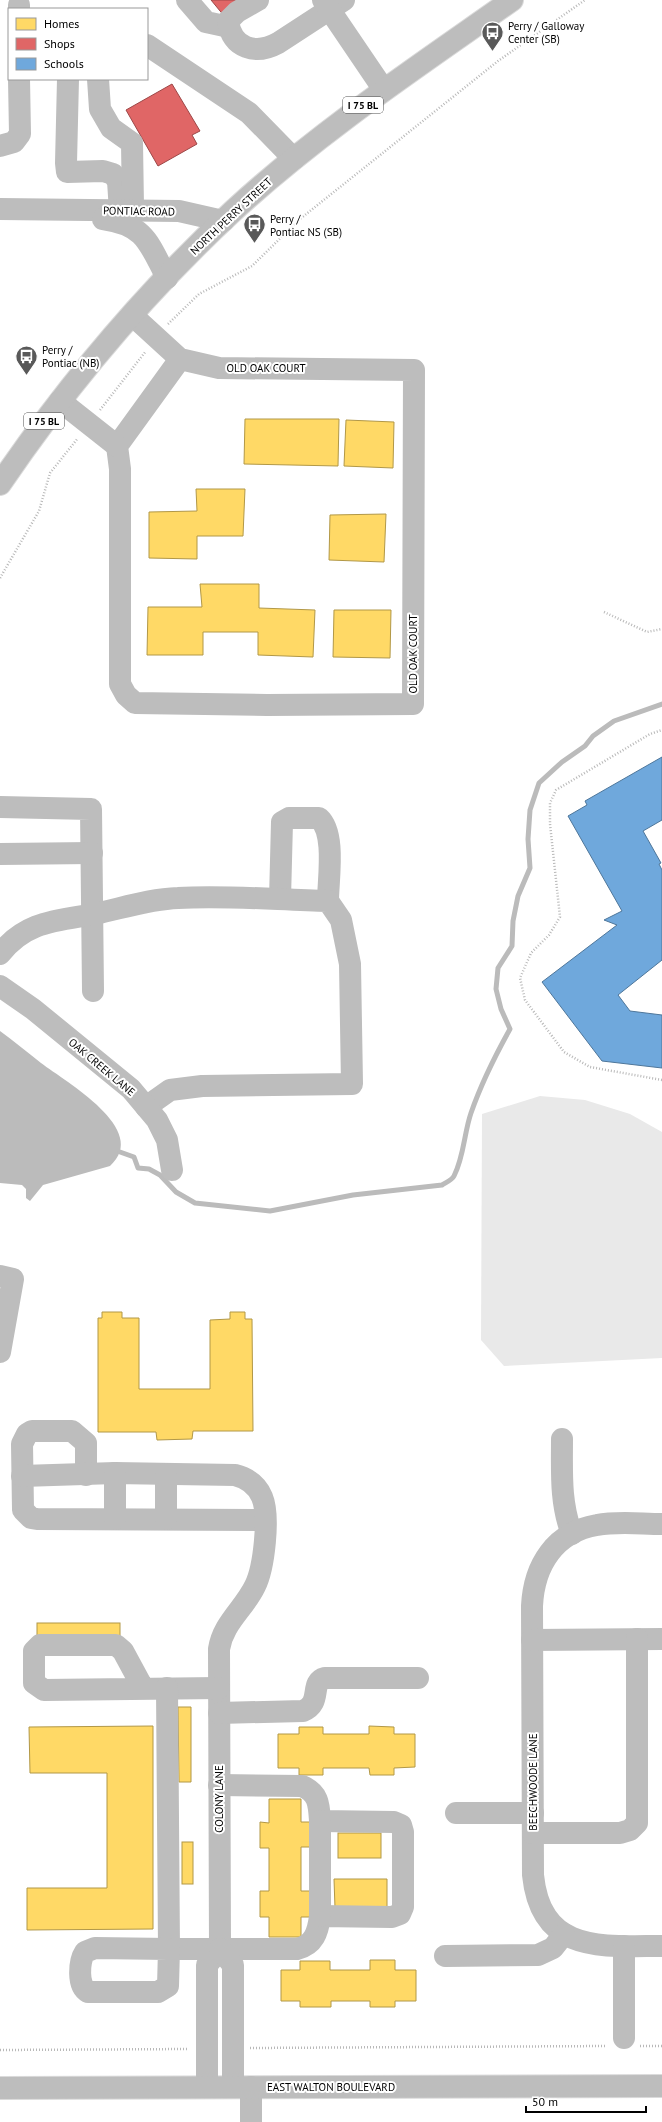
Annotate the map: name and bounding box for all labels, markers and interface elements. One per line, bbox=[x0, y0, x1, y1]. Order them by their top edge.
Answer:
legend bbox=[8, 8, 148, 80]
text: Homes bbox=[44, 16, 79, 31]
bus stop icon: Perry / Galloway Center (SB) bbox=[480, 19, 506, 52]
place label: Perry / Galloway Center (SB) bbox=[508, 19, 585, 46]
text: Shops bbox=[44, 36, 75, 51]
text: Schools bbox=[44, 56, 84, 71]
road number: I 75 BL bbox=[343, 97, 383, 113]
street label: NORTH PERRY STREET bbox=[187, 174, 275, 258]
street label: PONTIAC ROAD bbox=[103, 203, 175, 219]
bus stop icon: Perry / Pontiac NS (SB) bbox=[242, 212, 268, 245]
place label: Perry / Pontiac NS (SB) bbox=[270, 212, 342, 239]
bus stop icon: Perry / Pontiac (NB) bbox=[14, 343, 40, 376]
place label: Perry / Pontiac (NB) bbox=[42, 343, 99, 370]
street label: OLD OAK COURT bbox=[226, 361, 306, 375]
road number: I 75 BL bbox=[24, 413, 64, 429]
street label: OLD OAK COURT bbox=[406, 614, 420, 694]
street label: OAK CREEK LANE bbox=[66, 1035, 138, 1099]
street label: BEECHWOODE LANE bbox=[526, 1733, 540, 1831]
street label: COLONY LANE bbox=[212, 1765, 226, 1833]
street label: EAST WALTON BOULEVARD bbox=[267, 2080, 395, 2094]
scale bar bbox=[526, 2088, 646, 2114]
text: 50 m bbox=[532, 2094, 558, 2109]

